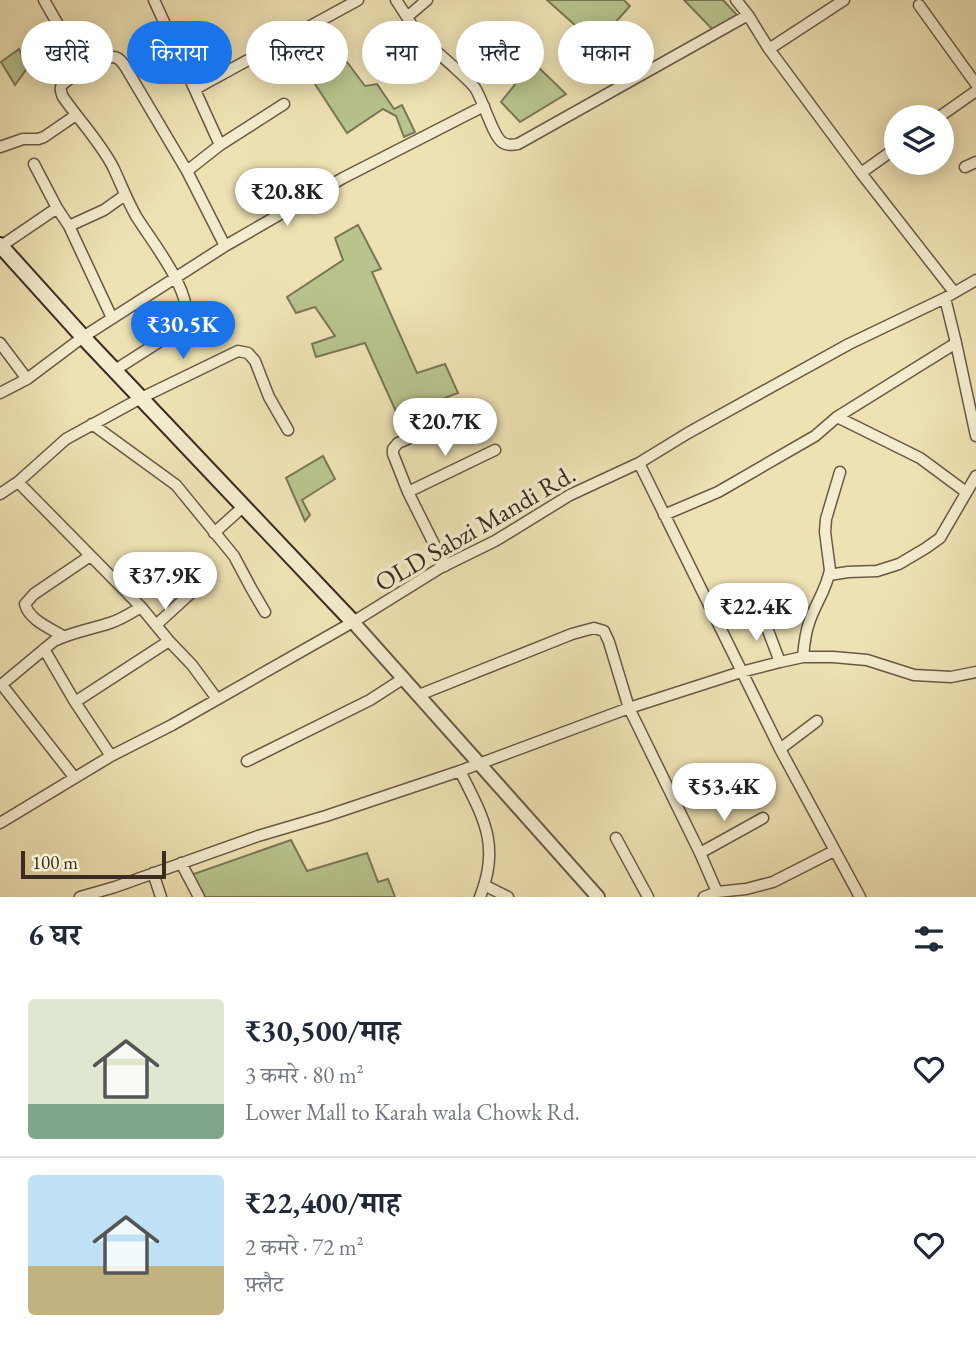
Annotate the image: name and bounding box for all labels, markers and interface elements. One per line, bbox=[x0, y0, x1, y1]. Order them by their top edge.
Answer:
chip: खरीदें bbox=[21, 21, 113, 84]
chip: किराया bbox=[127, 21, 232, 84]
chip: फ़िल्टर bbox=[246, 21, 348, 84]
chip: नया bbox=[362, 21, 442, 84]
chip: फ़्लैट bbox=[456, 21, 544, 84]
chip: मकान bbox=[558, 21, 654, 84]
map controls bbox=[884, 105, 954, 175]
button: layers bbox=[884, 105, 954, 175]
pin: ₹20.8K bbox=[230, 168, 344, 228]
text: ₹20.8K bbox=[251, 176, 323, 206]
pin: ₹30.5K bbox=[126, 302, 240, 361]
text: ₹30.5K bbox=[147, 309, 219, 339]
pin: ₹20.7K bbox=[388, 398, 502, 458]
text: ₹20.7K bbox=[409, 406, 481, 436]
street label: OLD Sabzi Mandi Rd. bbox=[369, 457, 581, 599]
pin: ₹37.9K bbox=[108, 552, 222, 612]
text: ₹37.9K bbox=[129, 560, 201, 590]
pin: ₹22.4K bbox=[699, 584, 813, 643]
text: ₹22.4K bbox=[720, 591, 792, 621]
pin: ₹53.4K bbox=[667, 764, 781, 823]
text: ₹53.4K bbox=[688, 771, 760, 801]
scale bar bbox=[21, 848, 166, 880]
text: 100 m bbox=[32, 850, 78, 875]
text: 6 घर bbox=[28, 915, 81, 954]
icon: filters bbox=[910, 920, 948, 958]
text: ₹30,500/माह bbox=[245, 1011, 400, 1050]
icon: home bbox=[84, 1027, 168, 1111]
icon: heart bbox=[910, 1050, 948, 1088]
text: 3 कमरे · 80 m² bbox=[245, 1060, 364, 1090]
text: Lower Mall to Karah wala Chowk Rd. bbox=[245, 1097, 580, 1127]
text: ₹22,400/माह bbox=[245, 1183, 400, 1222]
icon: home bbox=[84, 1203, 168, 1287]
icon: heart bbox=[910, 1226, 948, 1264]
text: 2 कमरे · 72 m² bbox=[245, 1232, 364, 1262]
text: फ़्लैट bbox=[245, 1269, 283, 1299]

